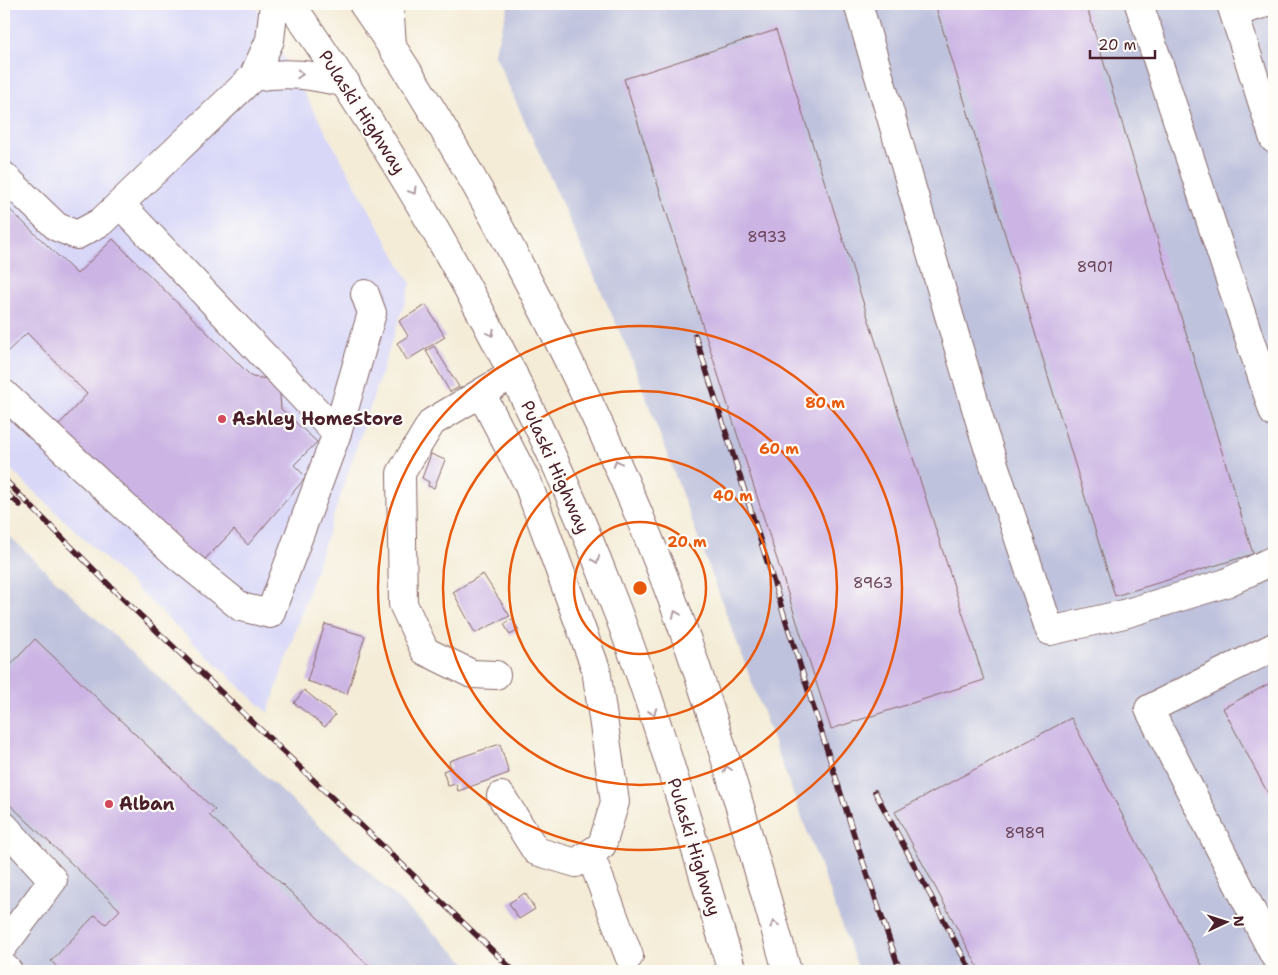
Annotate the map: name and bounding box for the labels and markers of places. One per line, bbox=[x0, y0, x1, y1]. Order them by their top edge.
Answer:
place label: Ashley HomeStore bbox=[232, 407, 403, 431]
marker: Ashley HomeStore bbox=[216, 413, 228, 425]
centre of rings bbox=[631, 579, 649, 597]
place label: Alban bbox=[119, 792, 175, 816]
marker: Alban bbox=[103, 798, 115, 810]

